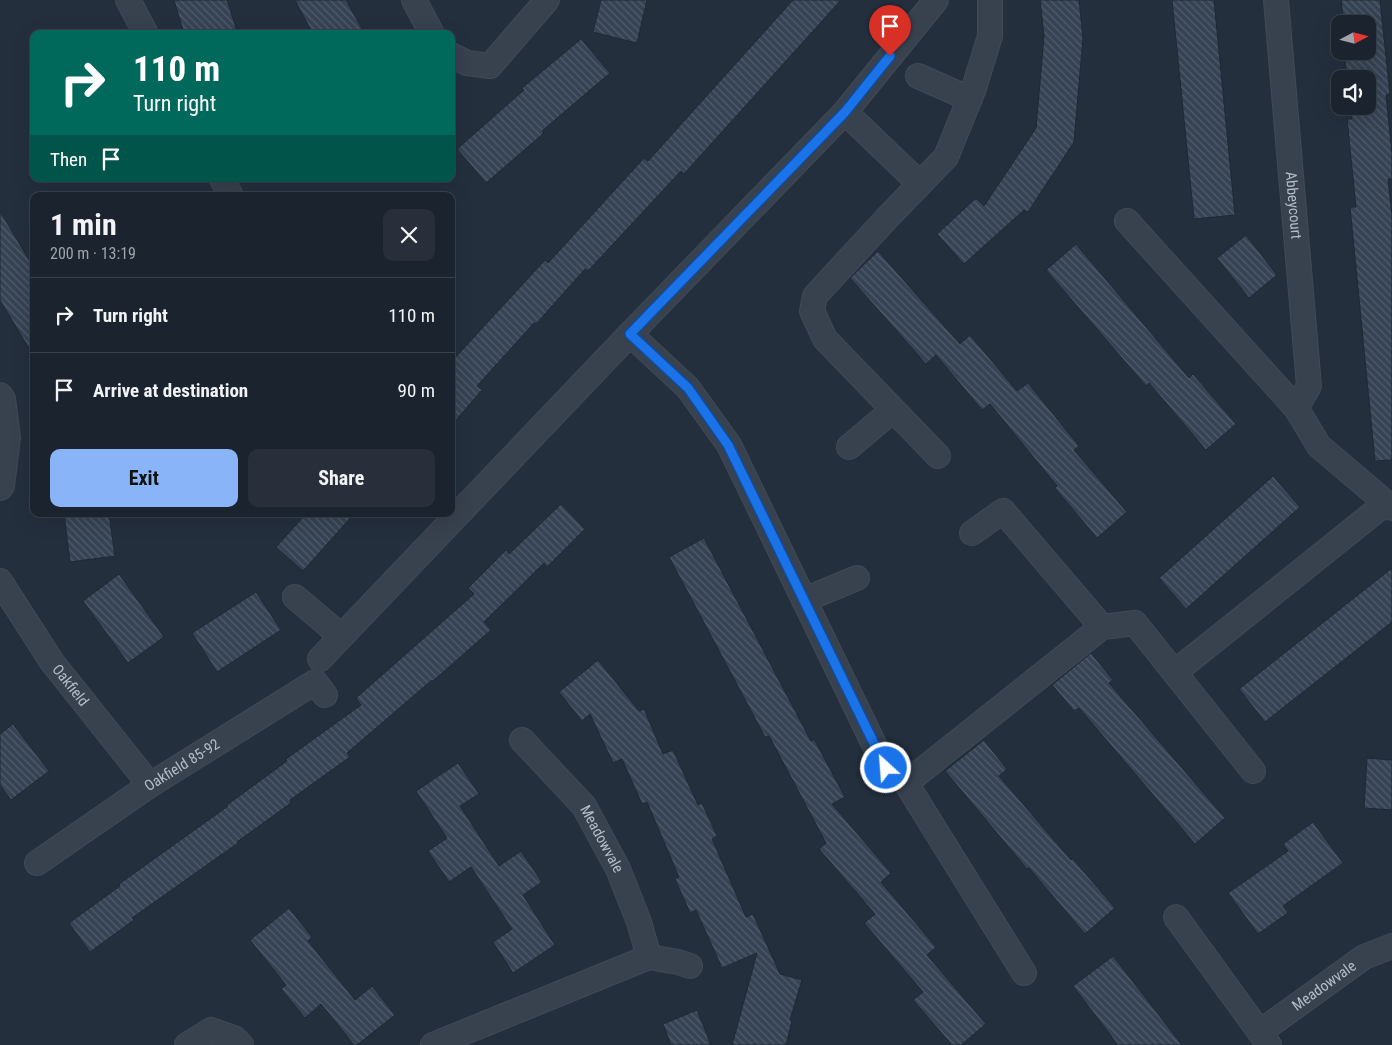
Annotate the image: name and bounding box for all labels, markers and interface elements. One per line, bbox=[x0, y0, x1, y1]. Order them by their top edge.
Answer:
pin bbox=[869, 5, 911, 56]
icon: arrive bbox=[876, 12, 904, 40]
north arrow bbox=[1331, 15, 1376, 60]
map controls bbox=[1331, 15, 1376, 115]
text: 110 m bbox=[133, 49, 220, 90]
icon: right bbox=[50, 50, 115, 115]
button: sound bbox=[1331, 70, 1376, 115]
text: Turn right bbox=[133, 91, 216, 116]
icon: arrive bbox=[97, 145, 125, 173]
text: Then bbox=[50, 148, 87, 171]
street label: Abbeycourt bbox=[1282, 171, 1305, 240]
text: 1 min bbox=[50, 207, 117, 242]
button: close bbox=[383, 209, 435, 261]
text: 200 m · 13:19 bbox=[50, 244, 136, 263]
icon: right bbox=[50, 301, 78, 329]
text: Turn right bbox=[93, 304, 168, 327]
text: 110 m bbox=[388, 304, 435, 327]
icon: arrive bbox=[50, 376, 78, 404]
text: Arrive at destination bbox=[93, 379, 248, 402]
text: 90 m bbox=[398, 379, 435, 402]
button: Exit bbox=[50, 449, 238, 507]
button: Share bbox=[248, 449, 435, 507]
street label: Oakfield bbox=[48, 661, 93, 710]
street label: Oakfield 85-92 bbox=[141, 735, 223, 795]
position arrow bbox=[859, 741, 911, 793]
street label: Meadowvale bbox=[576, 802, 627, 876]
street label: Meadowvale bbox=[1289, 957, 1359, 1015]

